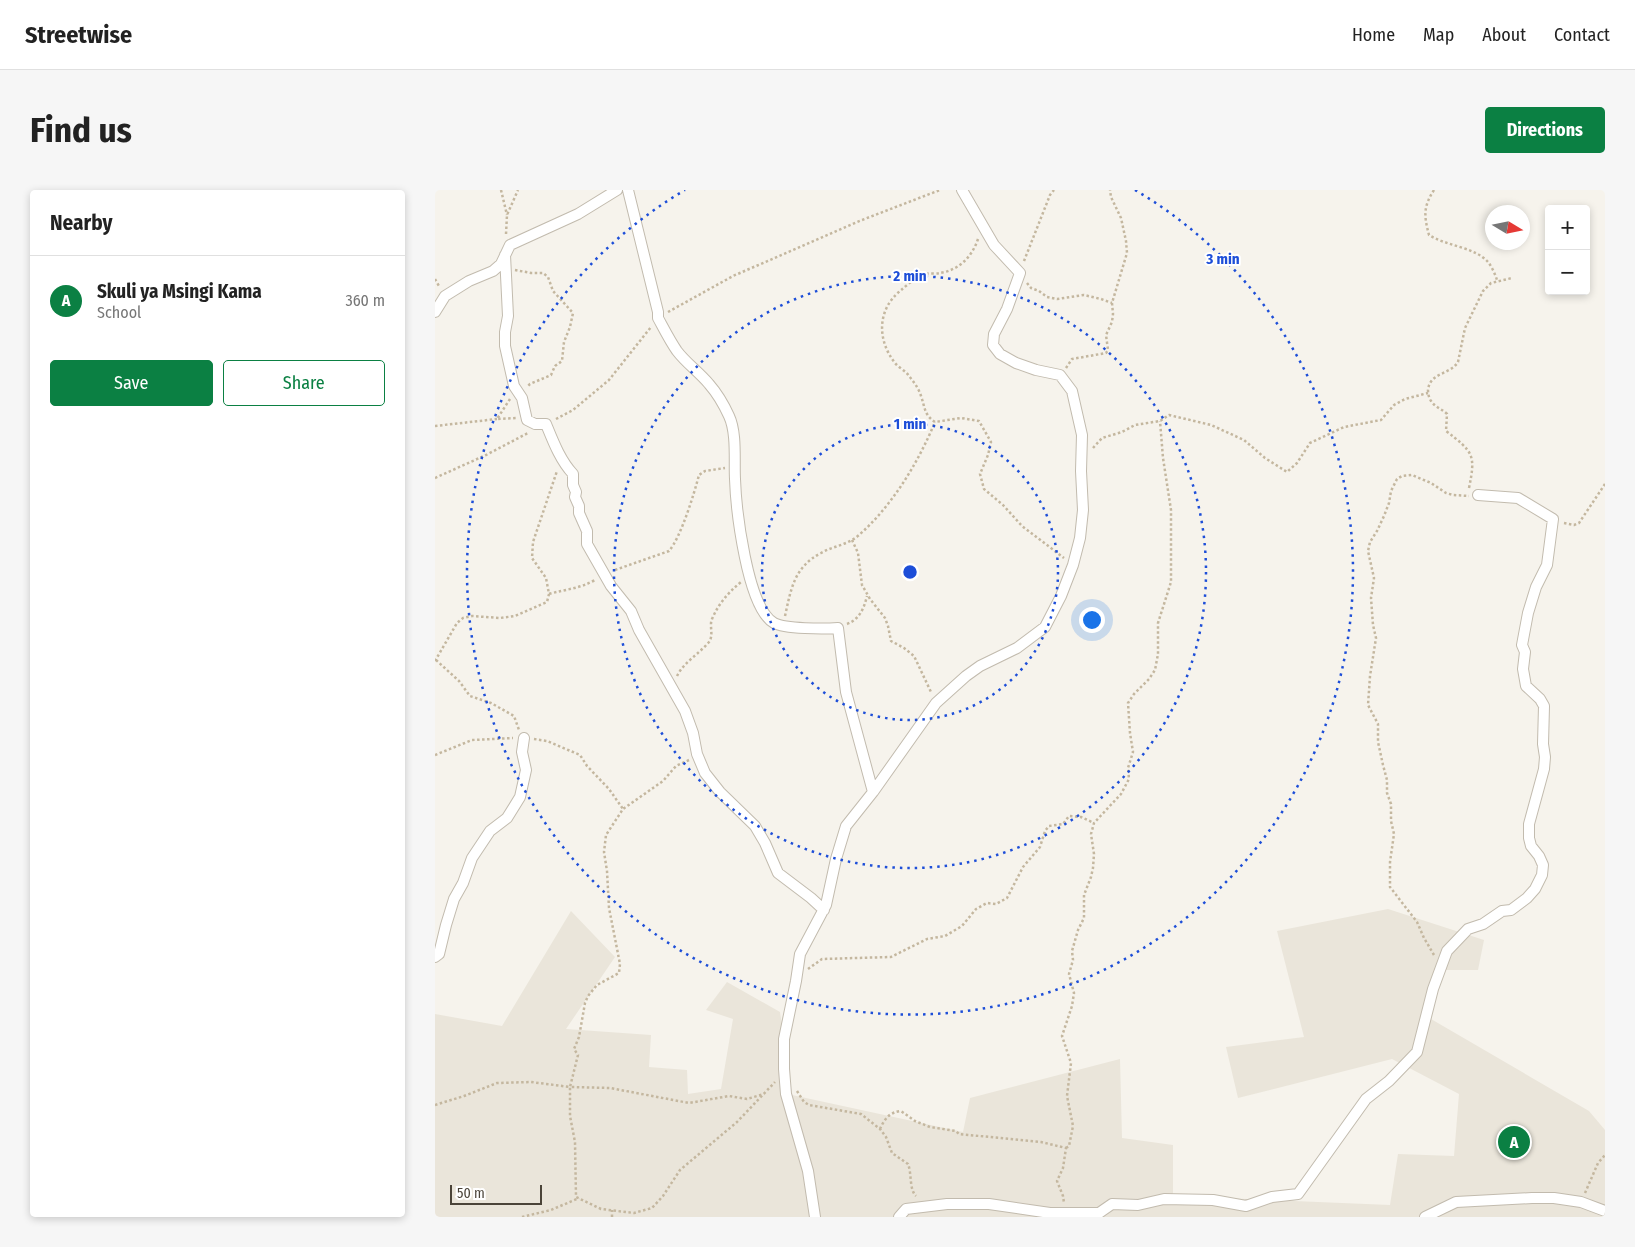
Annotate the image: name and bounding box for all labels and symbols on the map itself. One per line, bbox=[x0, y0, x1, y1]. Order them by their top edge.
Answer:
north arrow bbox=[1485, 205, 1530, 250]
text: 3 min bbox=[1205, 250, 1240, 268]
text: 2 min bbox=[892, 267, 927, 285]
text: 1 min bbox=[894, 415, 926, 433]
centre of rings bbox=[901, 563, 919, 581]
your location bbox=[1079, 607, 1105, 633]
pin: A bbox=[1498, 1123, 1530, 1161]
scale bar bbox=[450, 1182, 543, 1205]

